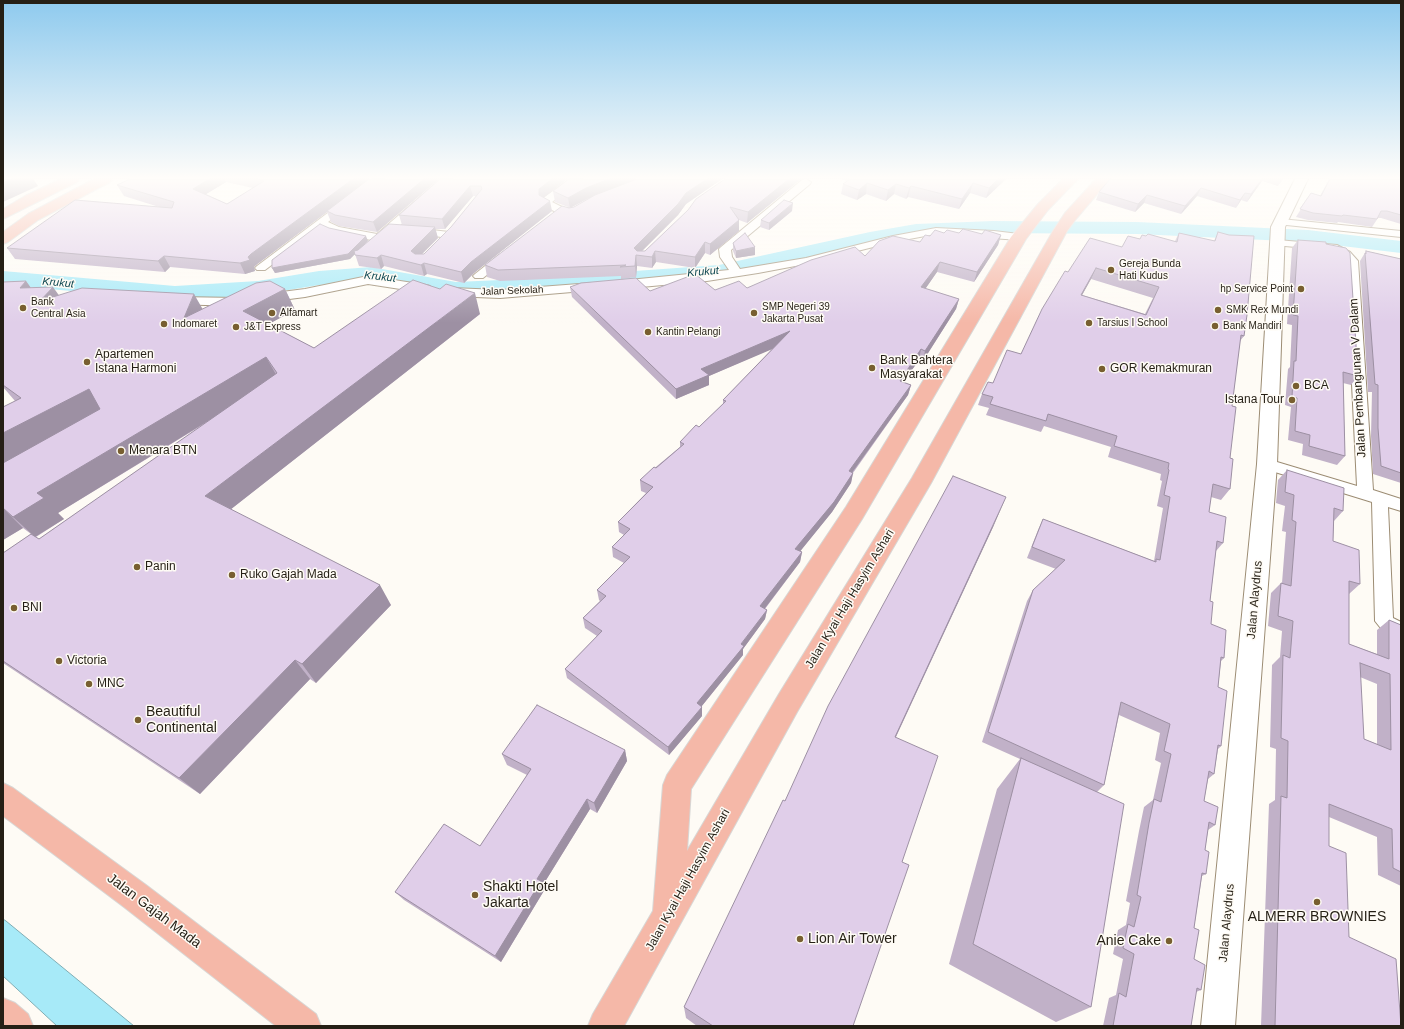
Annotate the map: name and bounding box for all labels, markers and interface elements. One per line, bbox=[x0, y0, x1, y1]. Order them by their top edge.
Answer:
place label: Gereja Bunda Hati Kudus bbox=[1119, 258, 1181, 282]
water label: Krukut bbox=[687, 264, 719, 280]
marker: Gereja Bunda Hati Kudus bbox=[1106, 265, 1116, 275]
water label: Krukut bbox=[364, 269, 396, 285]
water label: Krukut bbox=[42, 275, 74, 291]
place label: hp Service Point bbox=[1220, 283, 1293, 295]
street label: Jalan Sekolah bbox=[480, 284, 544, 298]
marker: hp Service Point bbox=[1296, 284, 1306, 294]
place label: Bank Central Asia bbox=[31, 296, 85, 320]
street label: Jalan Pembangunan V Dalam bbox=[1347, 298, 1369, 458]
place label: SMP Negeri 39 Jakarta Pusat bbox=[762, 301, 830, 324]
marker: Bank Central Asia bbox=[18, 303, 28, 313]
place label: SMK Rex Mundi bbox=[1226, 304, 1298, 316]
marker: SMK Rex Mundi bbox=[1213, 305, 1223, 315]
place label: Alfamart bbox=[280, 307, 317, 319]
marker: Alfamart bbox=[267, 308, 277, 318]
marker: SMP Negeri 39 Jakarta Pusat bbox=[749, 308, 759, 318]
place label: Tarsius I School bbox=[1097, 317, 1168, 329]
place label: Indomaret bbox=[172, 318, 217, 330]
marker: Tarsius I School bbox=[1084, 318, 1094, 328]
marker: Indomaret bbox=[159, 319, 169, 329]
place label: Bank Mandiri bbox=[1223, 320, 1281, 332]
place label: J&T Express bbox=[244, 321, 301, 333]
marker: Bank Mandiri bbox=[1210, 321, 1220, 331]
marker: J&T Express bbox=[231, 322, 241, 332]
place label: Kantin Pelangi bbox=[656, 326, 720, 338]
marker: Kantin Pelangi bbox=[643, 327, 653, 337]
place label: Apartemen Istana Harmoni bbox=[95, 348, 176, 376]
place label: Bank Bahtera Masyarakat bbox=[880, 354, 953, 382]
marker: Apartemen Istana Harmoni bbox=[82, 357, 92, 367]
place label: GOR Kemakmuran bbox=[1110, 362, 1212, 376]
marker: Bank Bahtera Masyarakat bbox=[867, 363, 877, 373]
marker: GOR Kemakmuran bbox=[1097, 364, 1107, 374]
place label: BCA bbox=[1304, 379, 1329, 393]
marker: BCA bbox=[1291, 381, 1301, 391]
place label: Istana Tour bbox=[1225, 393, 1284, 407]
marker: Istana Tour bbox=[1287, 395, 1297, 405]
place label: Menara BTN bbox=[129, 444, 197, 458]
marker: Menara BTN bbox=[116, 446, 126, 456]
street label: Jalan Kyai Haji Hasyim Ashari bbox=[803, 527, 897, 671]
place label: Panin bbox=[145, 560, 176, 574]
street label: Jalan Alaydrus bbox=[1244, 560, 1266, 640]
marker: Panin bbox=[132, 562, 142, 572]
place label: Ruko Gajah Mada bbox=[240, 568, 337, 582]
marker: Ruko Gajah Mada bbox=[227, 570, 237, 580]
place label: BNI bbox=[22, 601, 42, 615]
marker: BNI bbox=[9, 603, 19, 613]
place label: Victoria bbox=[67, 654, 107, 668]
marker: Victoria bbox=[54, 656, 64, 666]
place label: MNC bbox=[97, 677, 124, 691]
marker: MNC bbox=[84, 679, 94, 689]
place label: Beautiful Continental bbox=[146, 704, 217, 736]
marker: Beautiful Continental bbox=[133, 715, 143, 725]
street label: Jalan Kyai Haji Hasyim Ashari bbox=[643, 807, 733, 953]
street label: Jalan Gajah Mada bbox=[104, 870, 204, 952]
place label: Shakti Hotel Jakarta bbox=[483, 879, 558, 912]
street label: Jalan Alaydrus bbox=[1216, 883, 1238, 963]
marker: Shakti Hotel Jakarta bbox=[470, 890, 480, 900]
marker: ALMERR BROWNIES bbox=[1312, 897, 1322, 907]
place label: ALMERR BROWNIES bbox=[1248, 909, 1386, 925]
place label: Lion Air Tower bbox=[808, 931, 897, 947]
place label: Anie Cake bbox=[1096, 933, 1161, 949]
marker: Lion Air Tower bbox=[795, 934, 805, 944]
marker: Anie Cake bbox=[1164, 936, 1174, 946]

